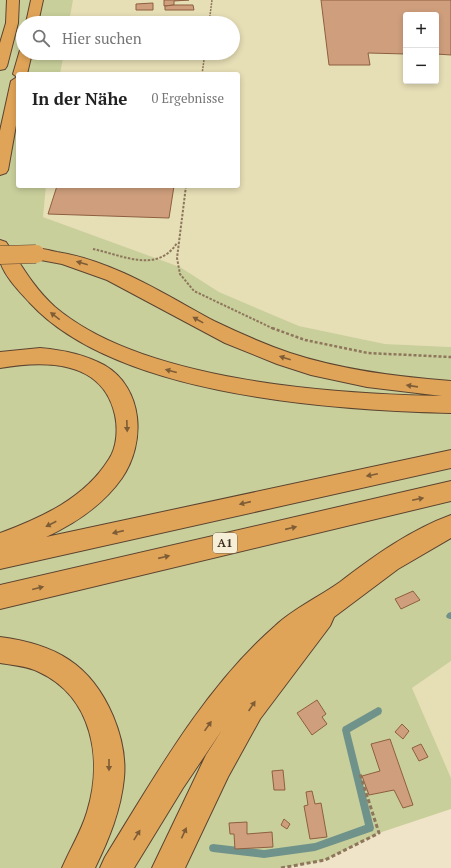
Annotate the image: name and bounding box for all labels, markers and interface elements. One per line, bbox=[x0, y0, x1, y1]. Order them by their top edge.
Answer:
map controls bbox=[403, 12, 439, 84]
button: + bbox=[403, 12, 439, 48]
search box bbox=[16, 16, 240, 60]
icon: search bbox=[30, 27, 52, 49]
text: Hier suchen bbox=[62, 28, 142, 48]
button: − bbox=[403, 48, 439, 84]
text: In der Nähe bbox=[32, 87, 127, 110]
text: 0 Ergebnisse bbox=[151, 89, 224, 107]
one-way arrow bbox=[76, 260, 88, 266]
one-way arrow bbox=[49, 311, 60, 320]
one-way arrow bbox=[192, 317, 204, 324]
one-way arrow bbox=[279, 355, 291, 361]
one-way arrow bbox=[165, 368, 177, 374]
one-way arrow bbox=[406, 383, 418, 389]
one-way arrow bbox=[124, 420, 131, 432]
one-way arrow bbox=[366, 473, 378, 479]
one-way arrow bbox=[411, 495, 424, 501]
one-way arrow bbox=[239, 500, 251, 506]
one-way arrow bbox=[46, 520, 57, 527]
one-way arrow bbox=[285, 524, 297, 530]
one-way arrow bbox=[112, 529, 124, 535]
road number: A1 bbox=[213, 533, 237, 553]
one-way arrow bbox=[158, 554, 171, 560]
one-way arrow bbox=[32, 584, 44, 590]
one-way arrow bbox=[249, 700, 256, 712]
one-way arrow bbox=[205, 721, 212, 732]
one-way arrow bbox=[106, 759, 112, 772]
one-way arrow bbox=[181, 827, 187, 838]
one-way arrow bbox=[133, 830, 141, 840]

